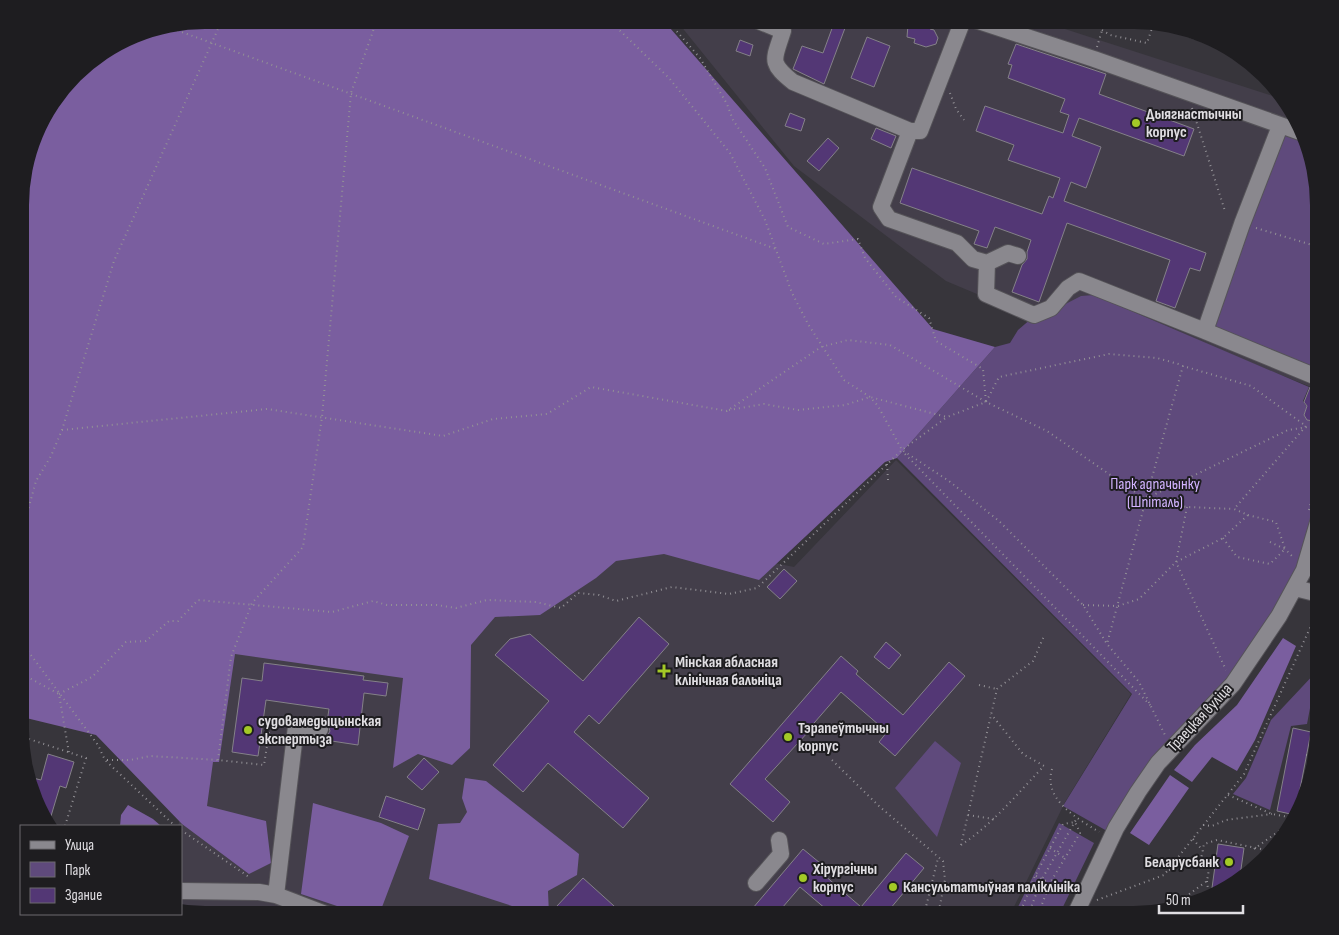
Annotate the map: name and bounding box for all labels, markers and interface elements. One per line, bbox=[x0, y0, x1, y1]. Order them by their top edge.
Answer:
place label: Дыягнастычны корпус bbox=[1146, 105, 1242, 142]
marker: Дыягнастычны корпус bbox=[1130, 117, 1142, 129]
park label: Парк адпачынку (Шпіталь) bbox=[1110, 475, 1200, 512]
place label: Мінская абласная клінічная бальніца bbox=[675, 653, 782, 690]
marker: Мінская абласная клінічная бальніца bbox=[657, 664, 671, 678]
street label: Траецкая вуліца bbox=[1164, 680, 1236, 756]
place label: судовамедыцынская экспертыза bbox=[258, 712, 381, 749]
place label: Тэрапеўтычны корпус bbox=[798, 719, 889, 756]
marker: судовамедыцынская экспертыза bbox=[242, 724, 254, 736]
marker: Тэрапеўтычны корпус bbox=[782, 731, 794, 743]
legend bbox=[20, 825, 182, 915]
text: Улица bbox=[65, 836, 94, 855]
place label: Беларусбанк bbox=[1144, 853, 1219, 872]
marker: Беларусбанк bbox=[1223, 856, 1235, 868]
place label: Хірургічны корпус bbox=[812, 860, 877, 897]
text: Парк bbox=[65, 861, 91, 880]
marker: Хірургічны корпус bbox=[797, 872, 809, 884]
place label: Кансультатыўная паліклініка bbox=[903, 878, 1080, 897]
marker: Кансультатыўная паліклініка bbox=[887, 881, 899, 893]
scale bar bbox=[1159, 882, 1243, 914]
text: Здание bbox=[65, 886, 102, 905]
text: 50 m bbox=[1166, 891, 1191, 910]

